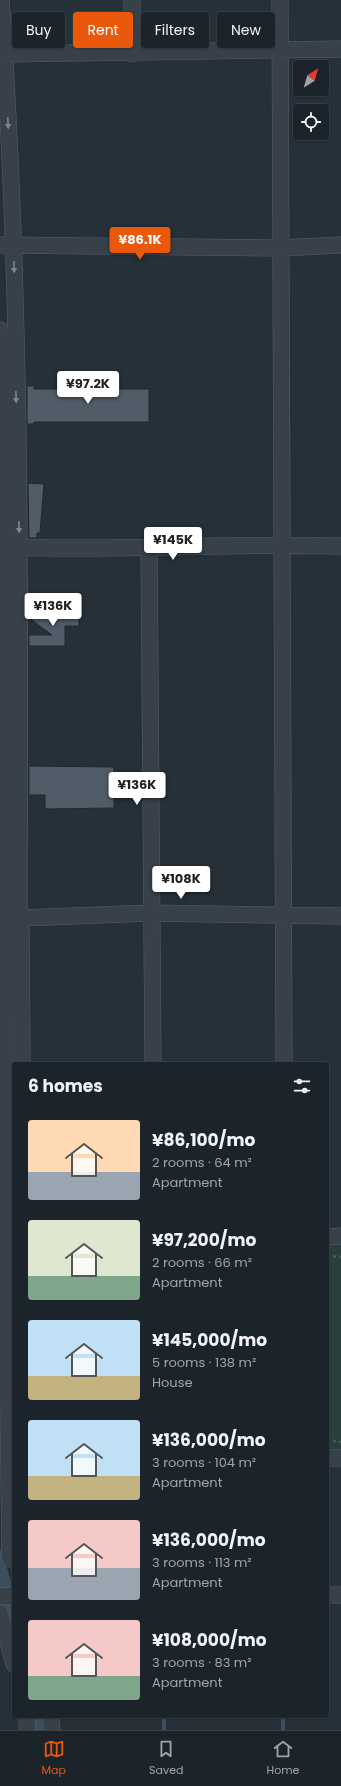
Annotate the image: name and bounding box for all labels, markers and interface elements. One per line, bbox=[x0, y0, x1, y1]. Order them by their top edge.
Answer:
chip: Buy bbox=[12, 12, 65, 48]
chip: Rent bbox=[73, 12, 133, 48]
chip: Filters bbox=[141, 12, 209, 48]
chip: New bbox=[217, 12, 275, 48]
north arrow bbox=[293, 60, 329, 96]
map controls bbox=[293, 60, 329, 140]
button: locate bbox=[293, 104, 329, 140]
one-way arrow bbox=[4, 117, 11, 129]
pin: ¥86.1K bbox=[107, 227, 173, 261]
text: ¥86.1K bbox=[118, 230, 162, 249]
one-way arrow bbox=[11, 261, 17, 274]
pin: ¥97.2K bbox=[55, 371, 121, 405]
text: ¥97.2K bbox=[66, 374, 110, 393]
one-way arrow bbox=[13, 391, 20, 403]
one-way arrow bbox=[16, 521, 23, 533]
pin: ¥145K bbox=[145, 527, 201, 561]
text: ¥145K bbox=[153, 530, 193, 549]
pin: ¥136K bbox=[25, 593, 81, 627]
text: ¥136K bbox=[34, 596, 72, 615]
pin: ¥136K bbox=[109, 772, 165, 806]
text: ¥136K bbox=[118, 775, 156, 794]
pin: ¥108K bbox=[153, 866, 209, 900]
text: ¥108K bbox=[161, 869, 201, 888]
text: 6 homes bbox=[28, 1074, 103, 1098]
icon: filters bbox=[291, 1075, 313, 1097]
text: ¥86,100/mo bbox=[152, 1128, 255, 1152]
icon: home bbox=[60, 1136, 108, 1184]
text: 2 rooms · 64 m² bbox=[152, 1153, 252, 1172]
text: Apartment bbox=[152, 1173, 222, 1192]
text: ¥97,200/mo bbox=[152, 1228, 256, 1252]
icon: home bbox=[60, 1236, 108, 1284]
text: 2 rooms · 66 m² bbox=[152, 1253, 252, 1272]
text: Apartment bbox=[152, 1273, 222, 1292]
text: ¥145,000/mo bbox=[152, 1328, 267, 1352]
icon: home bbox=[60, 1336, 108, 1384]
text: 5 rooms · 138 m² bbox=[152, 1353, 256, 1372]
text: House bbox=[152, 1373, 192, 1392]
text: ¥136,000/mo bbox=[152, 1428, 266, 1452]
icon: home bbox=[60, 1436, 108, 1484]
text: 3 rooms · 104 m² bbox=[152, 1453, 256, 1472]
text: Apartment bbox=[152, 1473, 222, 1492]
text: ¥136,000/mo bbox=[152, 1528, 266, 1552]
icon: home bbox=[60, 1536, 108, 1584]
text: 3 rooms · 113 m² bbox=[152, 1553, 252, 1572]
text: Apartment bbox=[152, 1573, 222, 1592]
text: ¥108,000/mo bbox=[152, 1628, 267, 1652]
icon: home bbox=[60, 1636, 108, 1684]
text: 3 rooms · 83 m² bbox=[152, 1653, 252, 1672]
text: Apartment bbox=[152, 1673, 222, 1692]
tab: Map bbox=[42, 1738, 66, 1779]
tab: Saved bbox=[149, 1738, 183, 1779]
tab: Home bbox=[267, 1738, 299, 1779]

